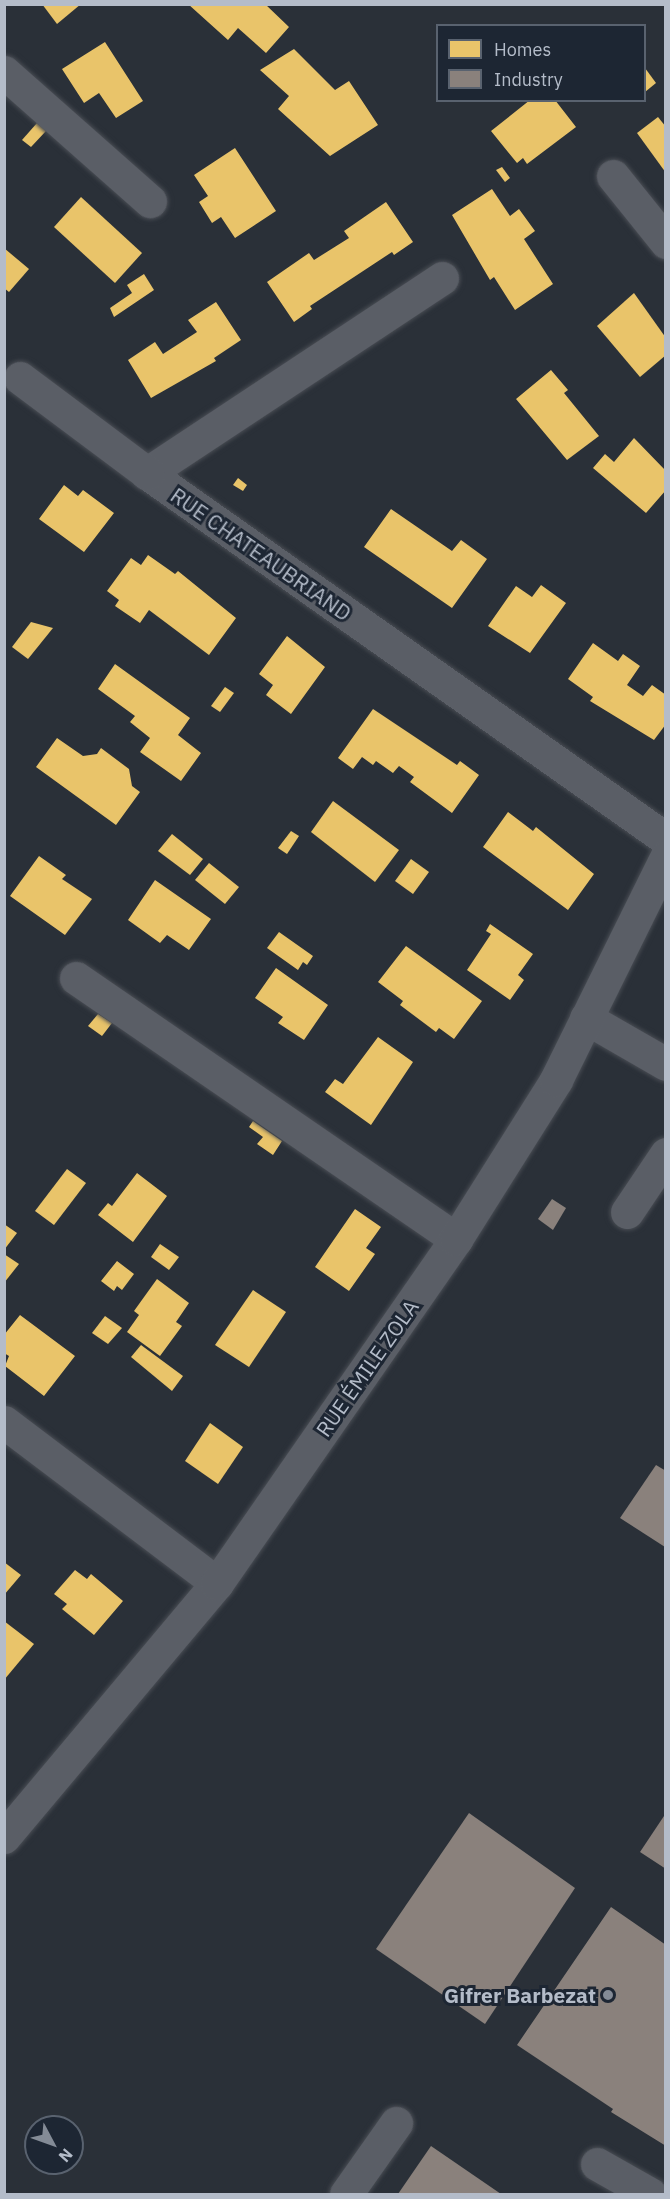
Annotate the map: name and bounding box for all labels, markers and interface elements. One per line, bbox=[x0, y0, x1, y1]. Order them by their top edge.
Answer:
legend bbox=[436, 24, 646, 102]
text: Homes bbox=[494, 38, 551, 61]
text: Industry bbox=[494, 68, 563, 91]
street label: RUE CHATEAUBRIAND bbox=[166, 482, 356, 626]
street label: RUE ÉMILE ZOLA bbox=[310, 1295, 424, 1441]
place label: Gifrer Barbezat bbox=[444, 1982, 596, 2008]
marker: Gifrer Barbezat bbox=[601, 1988, 615, 2002]
north arrow bbox=[24, 2115, 84, 2175]
text: N bbox=[55, 2145, 77, 2166]

